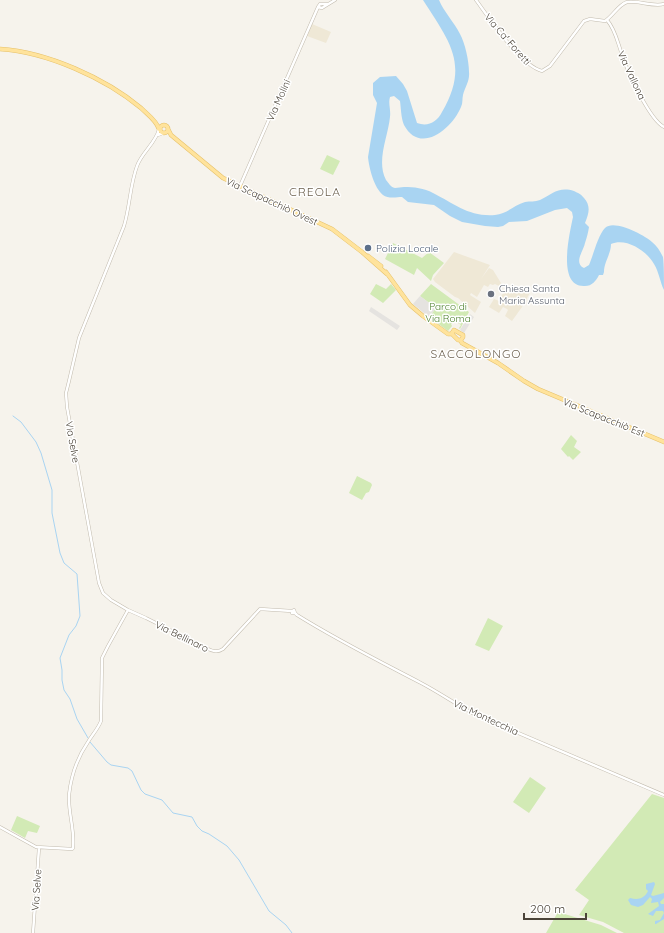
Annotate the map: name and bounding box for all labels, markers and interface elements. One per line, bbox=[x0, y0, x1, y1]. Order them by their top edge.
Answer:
street label: Via Ca' Foretti bbox=[482, 11, 534, 68]
street label: Via Vallona bbox=[615, 49, 649, 102]
street label: Via Molini bbox=[264, 77, 293, 123]
street label: Via Scapacchiò Ovest bbox=[224, 174, 320, 229]
district label: CREOLA bbox=[289, 184, 341, 199]
place label: Polizia Locale bbox=[376, 242, 439, 255]
marker: Polizia Locale bbox=[363, 243, 373, 253]
place label: Chiesa Santa Maria Assunta bbox=[499, 282, 565, 307]
marker: Chiesa Santa Maria Assunta bbox=[486, 289, 496, 299]
park label: Parco di Via Roma bbox=[425, 300, 471, 325]
district label: SACCOLONGO bbox=[430, 346, 522, 361]
street label: Via Scapacchiò Est bbox=[561, 395, 647, 440]
street label: Via Selve bbox=[62, 420, 83, 464]
street label: Via Bellinaro bbox=[153, 618, 211, 655]
street label: Via Montecchia bbox=[451, 697, 521, 738]
street label: Via Selve bbox=[29, 868, 44, 911]
scale bar bbox=[524, 895, 586, 921]
text: 200 m bbox=[530, 901, 565, 916]

